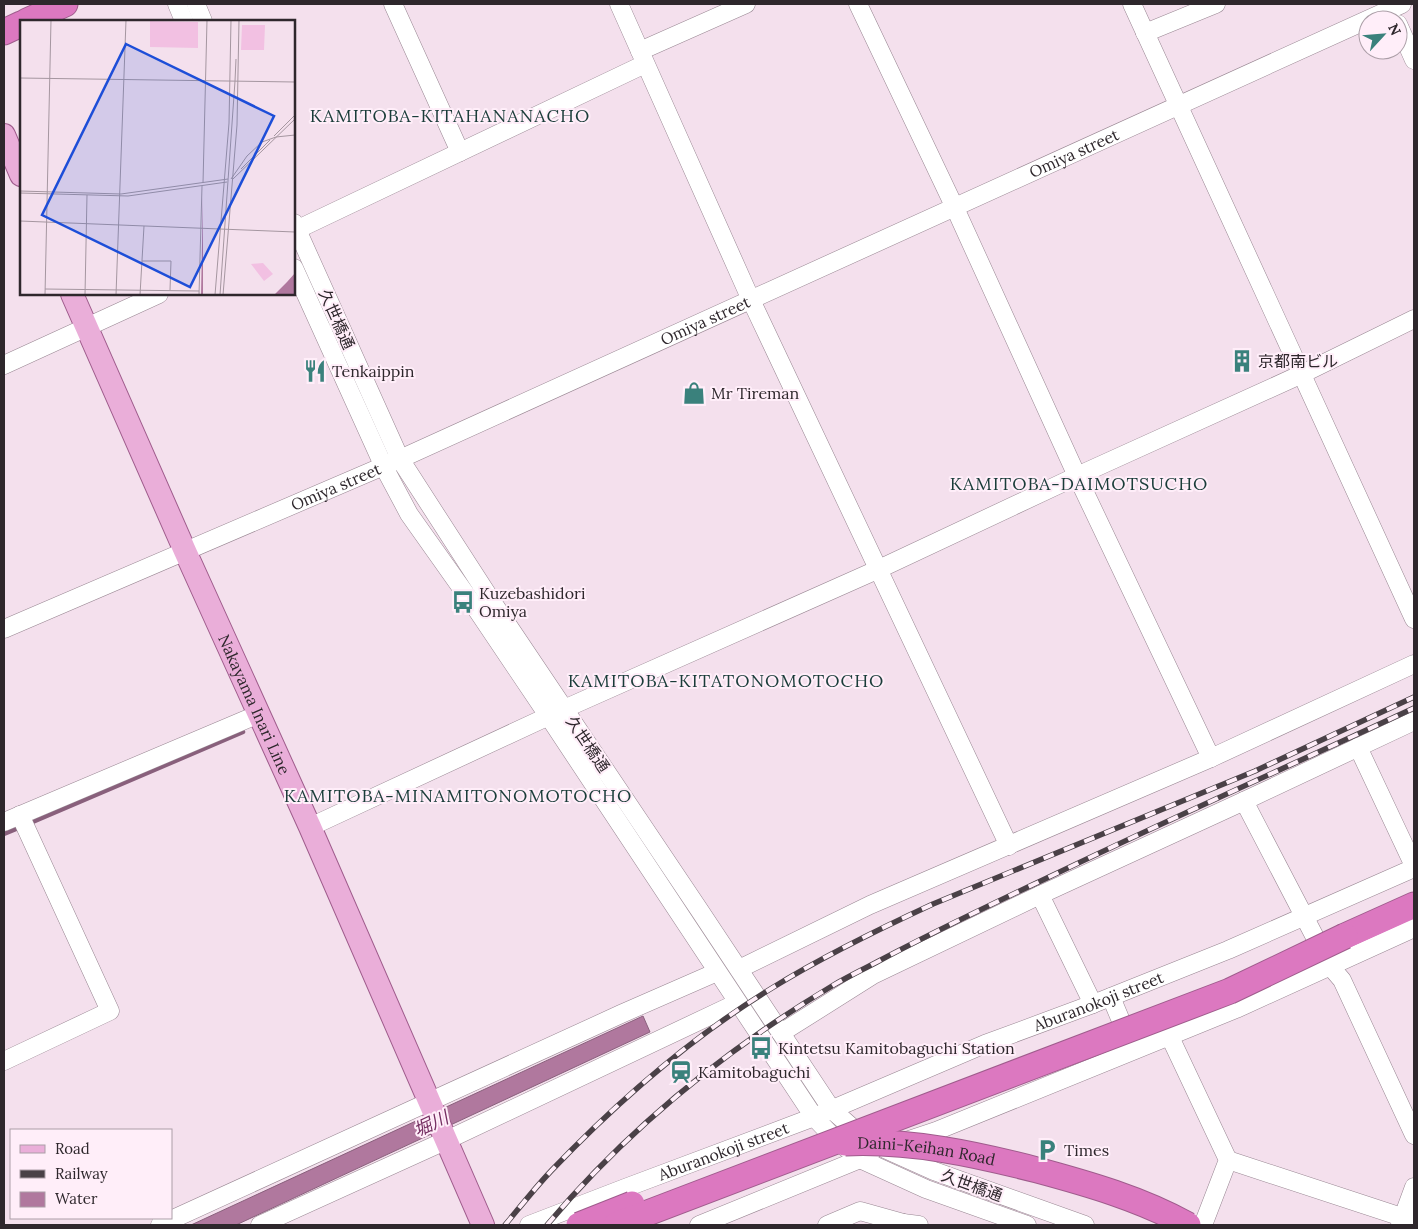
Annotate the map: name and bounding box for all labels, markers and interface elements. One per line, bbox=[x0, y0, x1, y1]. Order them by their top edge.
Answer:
north arrow bbox=[1358, 10, 1408, 60]
inset map bbox=[20, 20, 295, 295]
text: N bbox=[1384, 20, 1405, 38]
district label: KAMITOBA-KITAHANANACHO bbox=[310, 104, 590, 127]
street label: Omiya street bbox=[1026, 124, 1122, 182]
street label: 久世橋通 bbox=[315, 286, 359, 352]
street label: Omiya street bbox=[657, 291, 754, 349]
building icon: 京都南ビル bbox=[1229, 348, 1255, 374]
place label: 京都南ビル bbox=[1258, 351, 1338, 371]
restaurant icon: Tenkaippin bbox=[302, 358, 328, 384]
place label: Tenkaippin bbox=[332, 361, 415, 381]
shop icon: Mr Tireman bbox=[681, 380, 707, 406]
place label: Mr Tireman bbox=[711, 383, 800, 403]
street label: Omiya street bbox=[288, 458, 385, 515]
district label: KAMITOBA-DAIMOTSUCHO bbox=[950, 472, 1208, 495]
place label: Kuzebashidori Omiya bbox=[479, 583, 585, 621]
bus stop icon: Kuzebashidori Omiya bbox=[450, 589, 476, 615]
street label: Nakayama Inari Line bbox=[214, 631, 295, 778]
district label: KAMITOBA-KITATONOMOTOCHO bbox=[568, 669, 884, 692]
street label: 久世橋通 bbox=[562, 712, 614, 776]
district label: KAMITOBA-MINAMITONOMOTOCHO bbox=[284, 784, 632, 807]
street label: Aburanokoji street bbox=[1030, 967, 1167, 1036]
bus stop icon: Kintetsu Kamitobaguchi Station bbox=[748, 1035, 774, 1061]
place label: Kintetsu Kamitobaguchi Station bbox=[778, 1038, 1015, 1058]
station icon: Kamitobaguchi bbox=[668, 1059, 694, 1085]
place label: Kamitobaguchi bbox=[698, 1062, 810, 1082]
water label: 堀川 bbox=[410, 1105, 454, 1142]
street label: Aburanokoji street bbox=[655, 1117, 792, 1185]
legend bbox=[10, 1129, 172, 1219]
street label: Daini-Keihan Road bbox=[857, 1133, 998, 1170]
parking icon: Times bbox=[1034, 1137, 1060, 1163]
text: Road bbox=[55, 1139, 90, 1158]
place label: Times bbox=[1064, 1140, 1109, 1160]
text: Railway bbox=[55, 1164, 108, 1183]
street label: 久世橋通 bbox=[939, 1165, 1005, 1205]
text: Water bbox=[55, 1189, 98, 1208]

